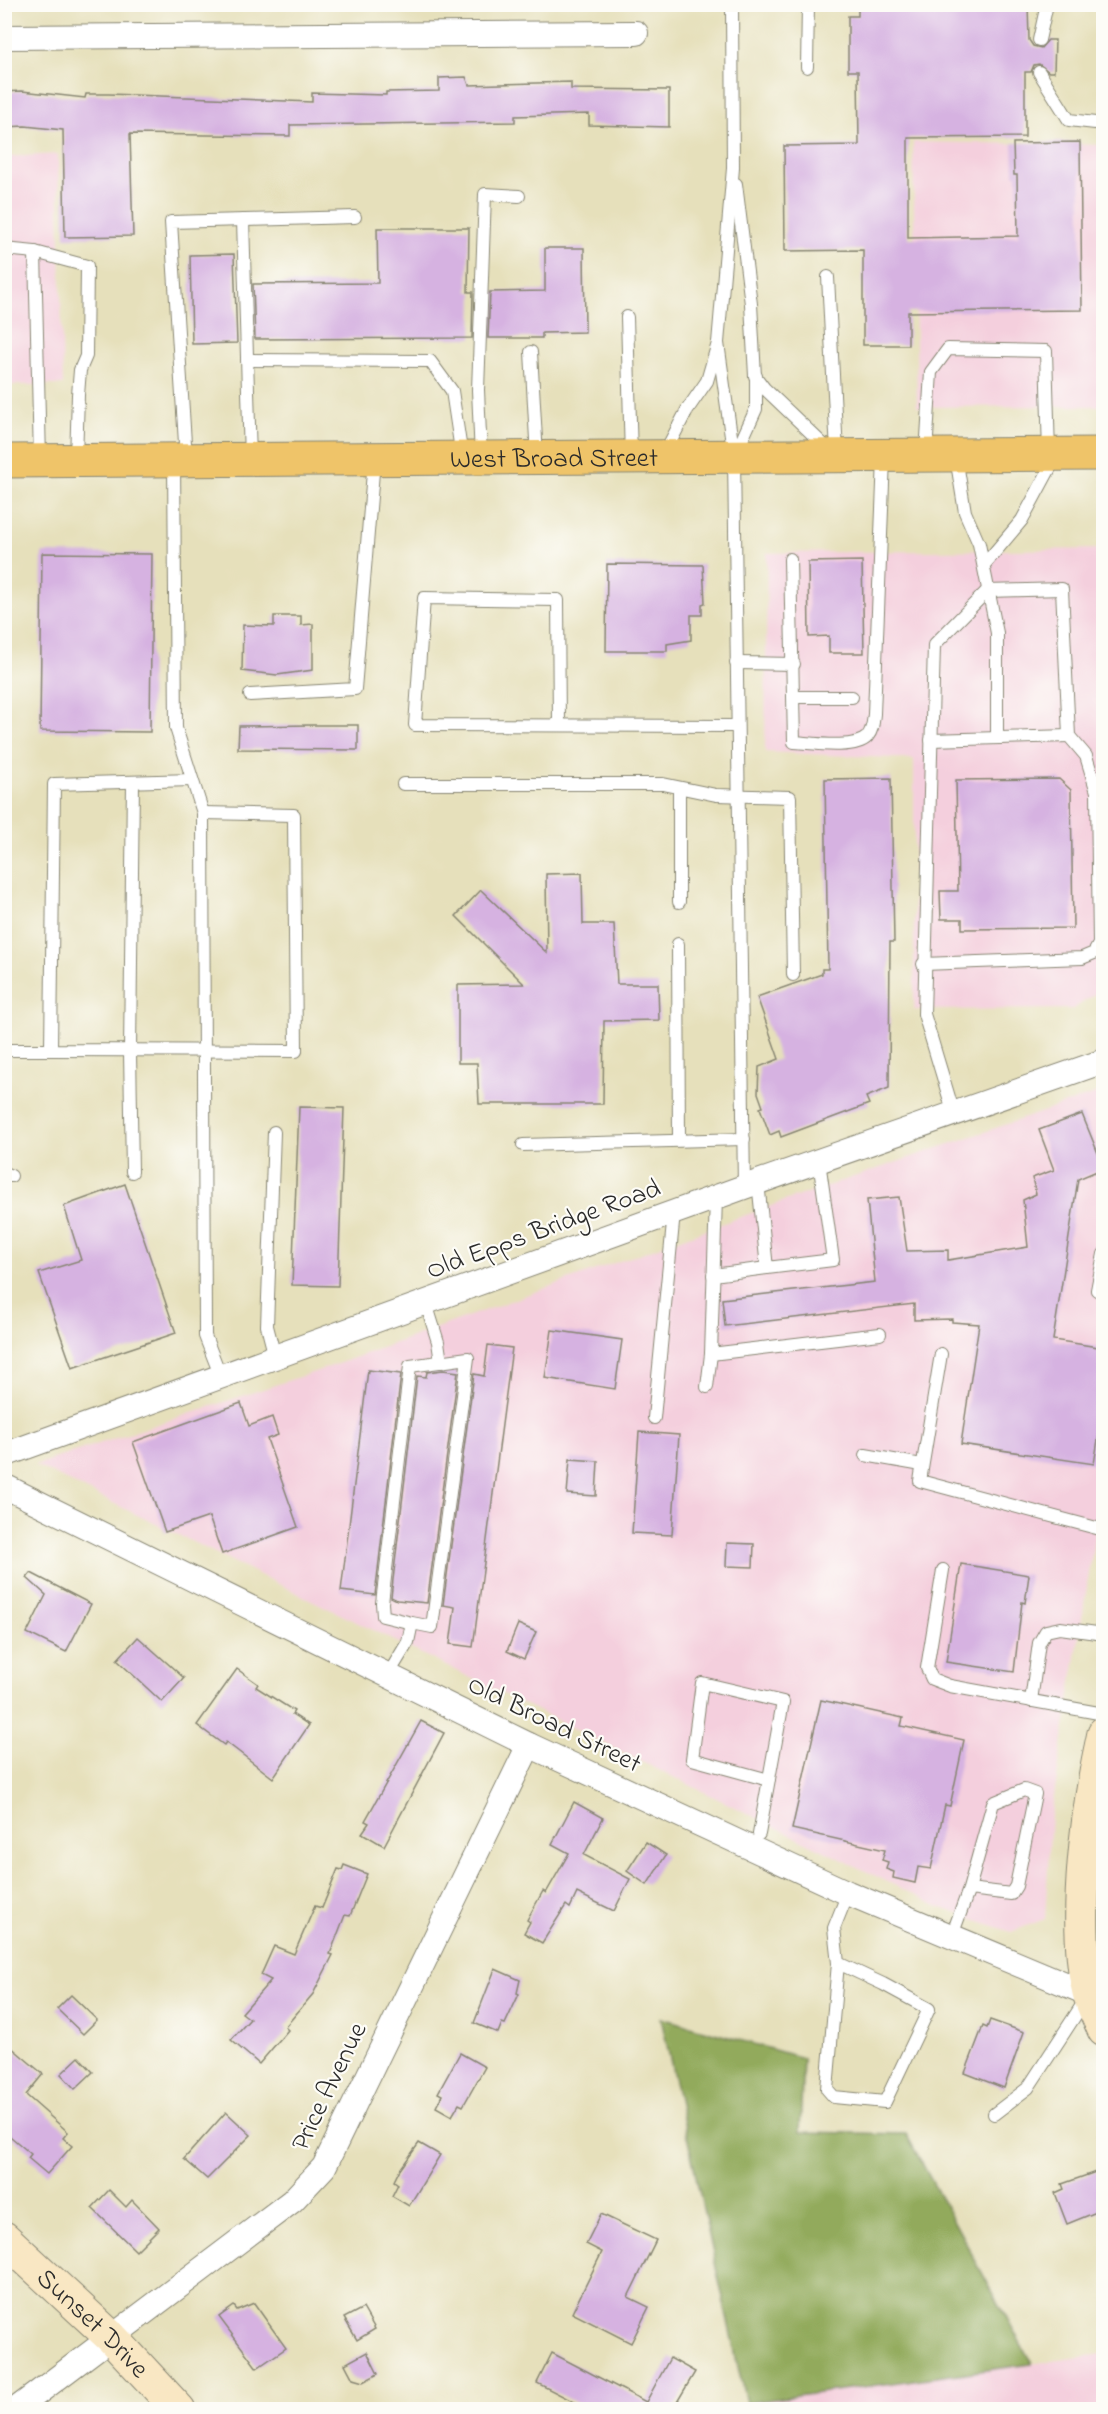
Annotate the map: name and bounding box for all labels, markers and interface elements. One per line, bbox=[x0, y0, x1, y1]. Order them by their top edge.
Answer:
street label: West Broad Street bbox=[450, 440, 658, 480]
street label: Old Epps Bridge Road bbox=[421, 1170, 666, 1291]
street label: Old Broad Street bbox=[460, 1666, 648, 1784]
street label: Price Avenue bbox=[282, 2015, 379, 2158]
street label: Sunset Drive bbox=[26, 2260, 158, 2389]

